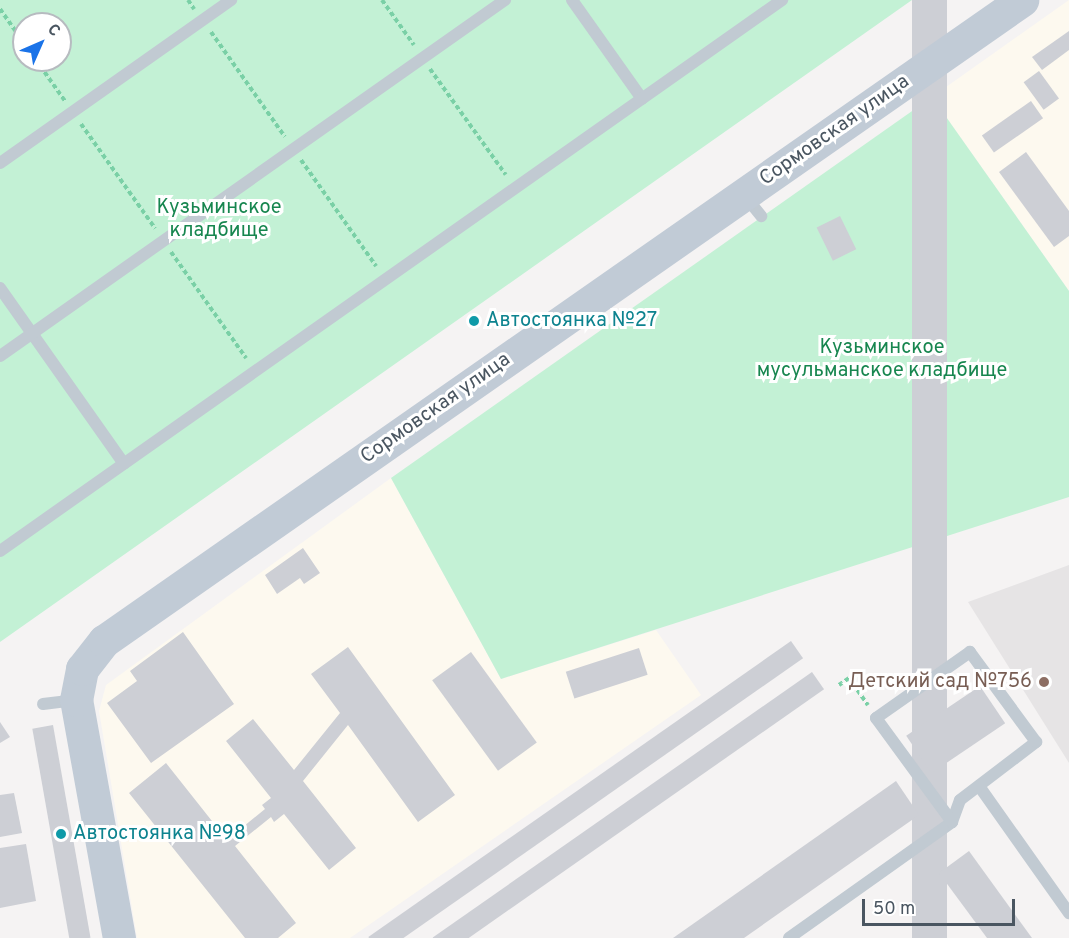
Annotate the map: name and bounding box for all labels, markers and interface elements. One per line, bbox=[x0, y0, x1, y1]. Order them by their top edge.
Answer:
north arrow bbox=[12, 12, 72, 72]
text: С bbox=[43, 20, 64, 41]
street label: Сормовская улица bbox=[755, 70, 915, 192]
park label: Кузьминское кладбище bbox=[156, 196, 282, 243]
place label: Автостоянка №27 bbox=[486, 309, 657, 333]
marker: Автостоянка №27 bbox=[467, 314, 481, 328]
park label: Кузьминское мусульманское кладбище bbox=[757, 336, 1007, 383]
street label: Сормовская улица bbox=[356, 348, 516, 470]
place label: Детский сад №756 bbox=[848, 670, 1032, 694]
marker: Детский сад №756 bbox=[1037, 675, 1051, 689]
place label: Автостоянка №98 bbox=[73, 822, 246, 846]
marker: Автостоянка №98 bbox=[54, 827, 68, 841]
scale bar bbox=[865, 887, 1018, 925]
text: 50 m bbox=[873, 898, 915, 921]

